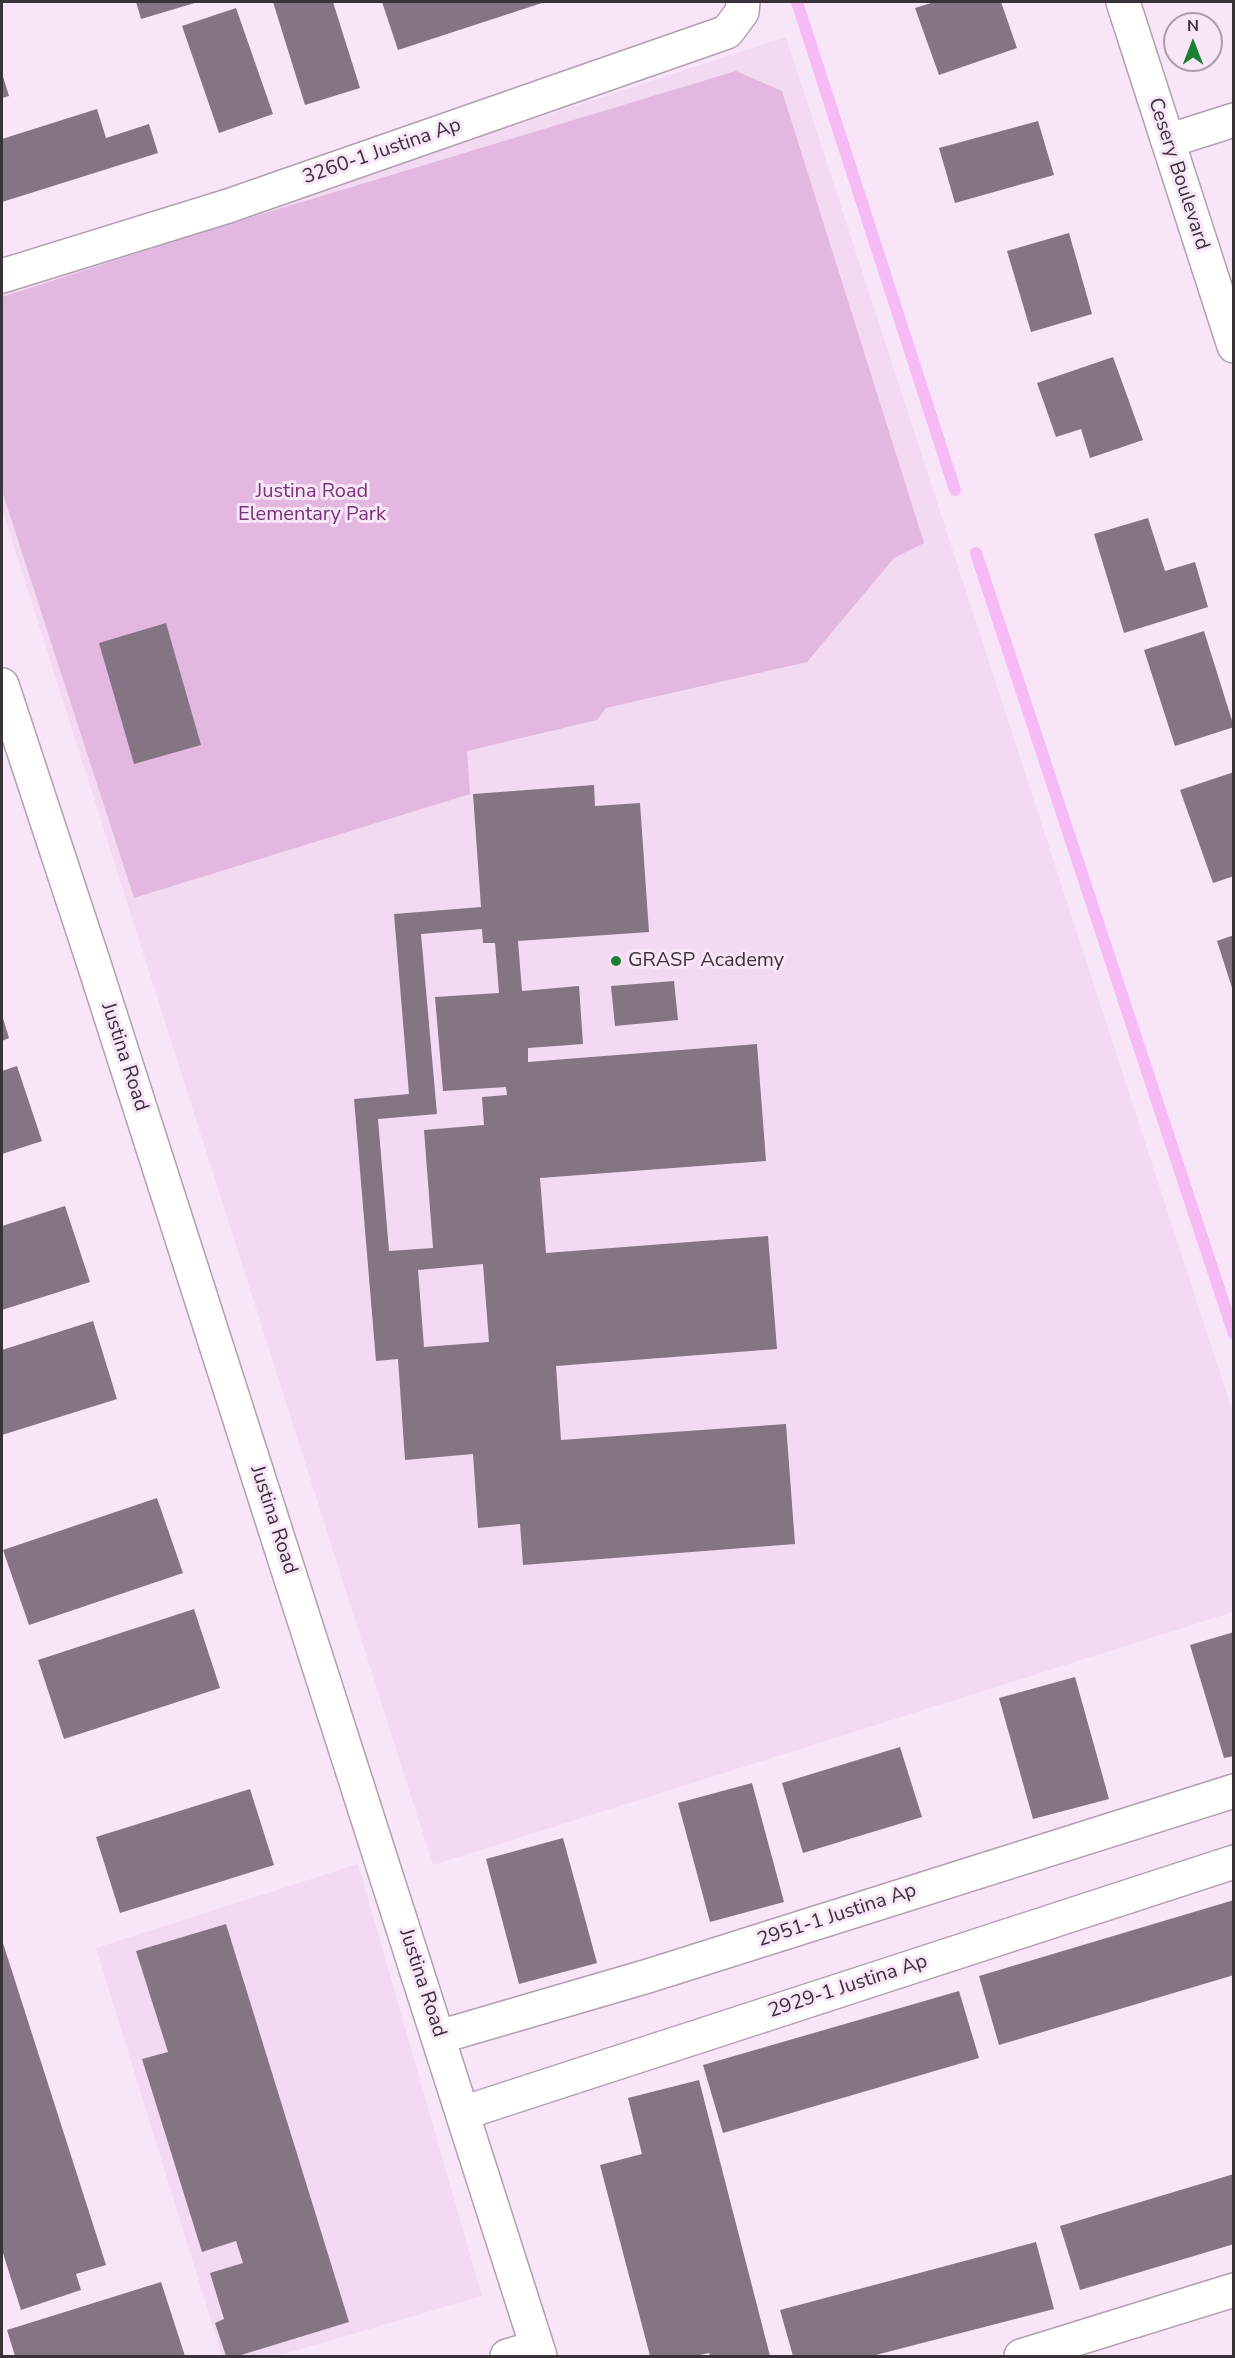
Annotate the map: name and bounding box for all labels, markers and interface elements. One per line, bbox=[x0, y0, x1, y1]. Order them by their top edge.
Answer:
north arrow bbox=[1163, 12, 1223, 72]
text: N bbox=[1187, 15, 1199, 37]
street label: Cesery Boulevard bbox=[1142, 95, 1214, 253]
street label: 3260-1 Justina Ap bbox=[300, 114, 464, 190]
park label: Justina Road Elementary Park bbox=[238, 480, 386, 527]
place label: GRASP Academy bbox=[628, 949, 784, 973]
marker: GRASP Academy bbox=[609, 954, 623, 968]
street label: Justina Road bbox=[95, 1000, 153, 1114]
street label: Justina Road bbox=[244, 1463, 302, 1577]
street label: 2951-1 Justina Ap bbox=[754, 1879, 920, 1953]
street label: Justina Road bbox=[393, 1926, 451, 2040]
street label: 2929-1 Justina Ap bbox=[765, 1950, 931, 2024]

